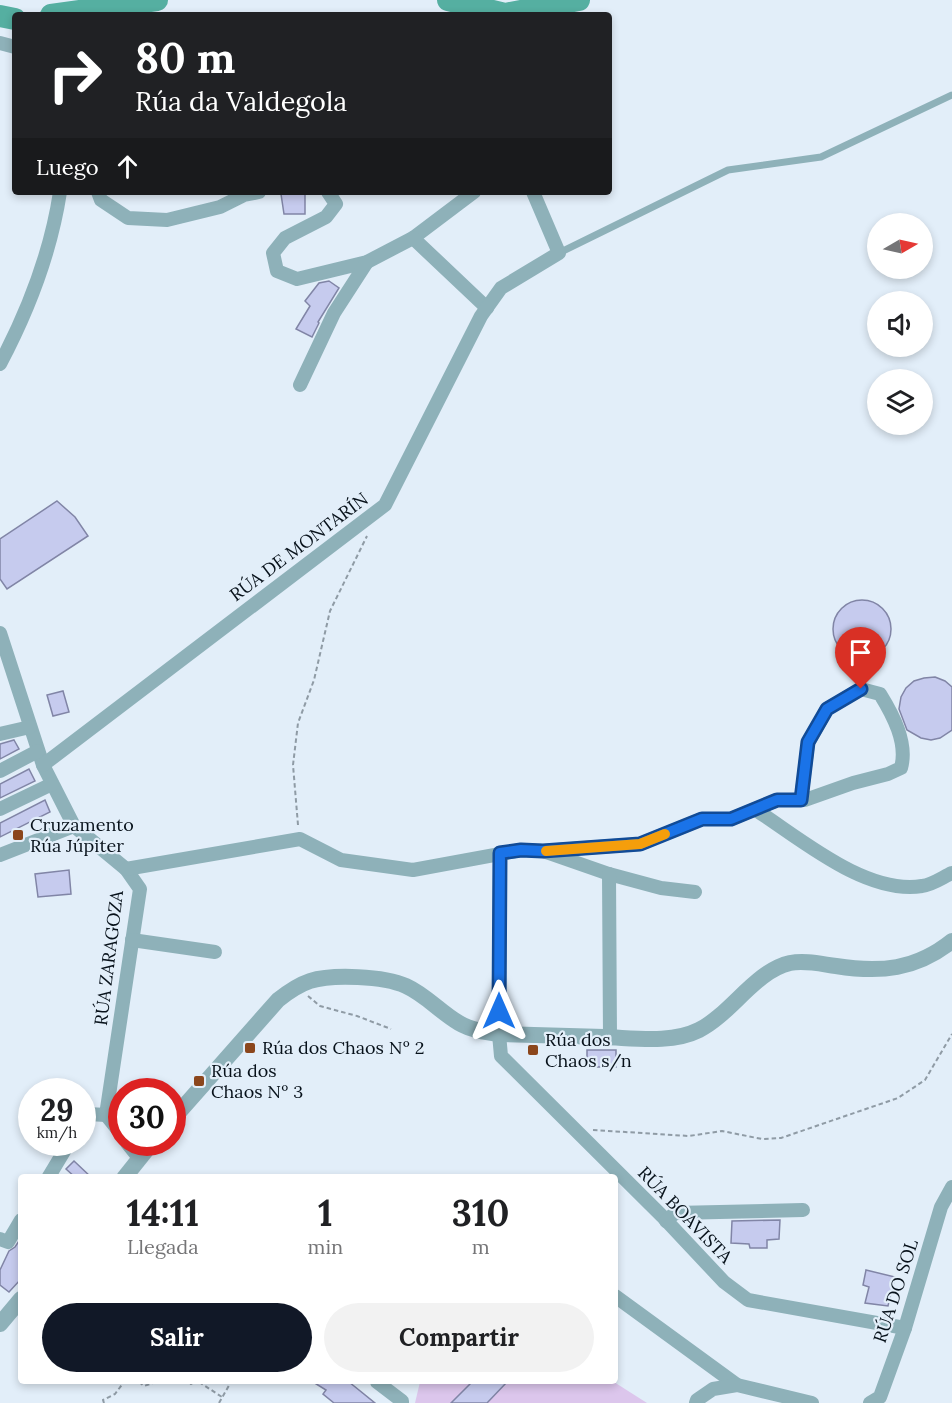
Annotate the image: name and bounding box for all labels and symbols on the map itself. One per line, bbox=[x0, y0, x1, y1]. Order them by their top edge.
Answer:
north arrow bbox=[867, 213, 933, 279]
street label: RÚA DE MONTARÍN bbox=[225, 487, 372, 606]
pin bbox=[835, 627, 886, 689]
place label: Cruzamento Rúa Júpiter bbox=[30, 813, 134, 857]
marker: Cruzamento Rúa Júpiter bbox=[11, 828, 25, 842]
street label: RÚA ZARAGOZA bbox=[89, 888, 128, 1027]
position arrow bbox=[467, 979, 531, 1043]
place label: Rúa dos Chaos s/n bbox=[545, 1028, 632, 1072]
place label: Rúa dos Chaos Nº 2 bbox=[262, 1036, 424, 1059]
marker: Rúa dos Chaos Nº 2 bbox=[243, 1041, 257, 1055]
marker: Rúa dos Chaos s/n bbox=[526, 1043, 540, 1057]
place label: Rúa dos Chaos Nº 3 bbox=[211, 1059, 303, 1103]
marker: Rúa dos Chaos Nº 3 bbox=[192, 1074, 206, 1088]
speed limit sign: 30 bbox=[108, 1078, 186, 1156]
street label: RÚA BOAVISTA bbox=[633, 1161, 738, 1269]
street label: RÚA DO SOL bbox=[868, 1236, 923, 1346]

